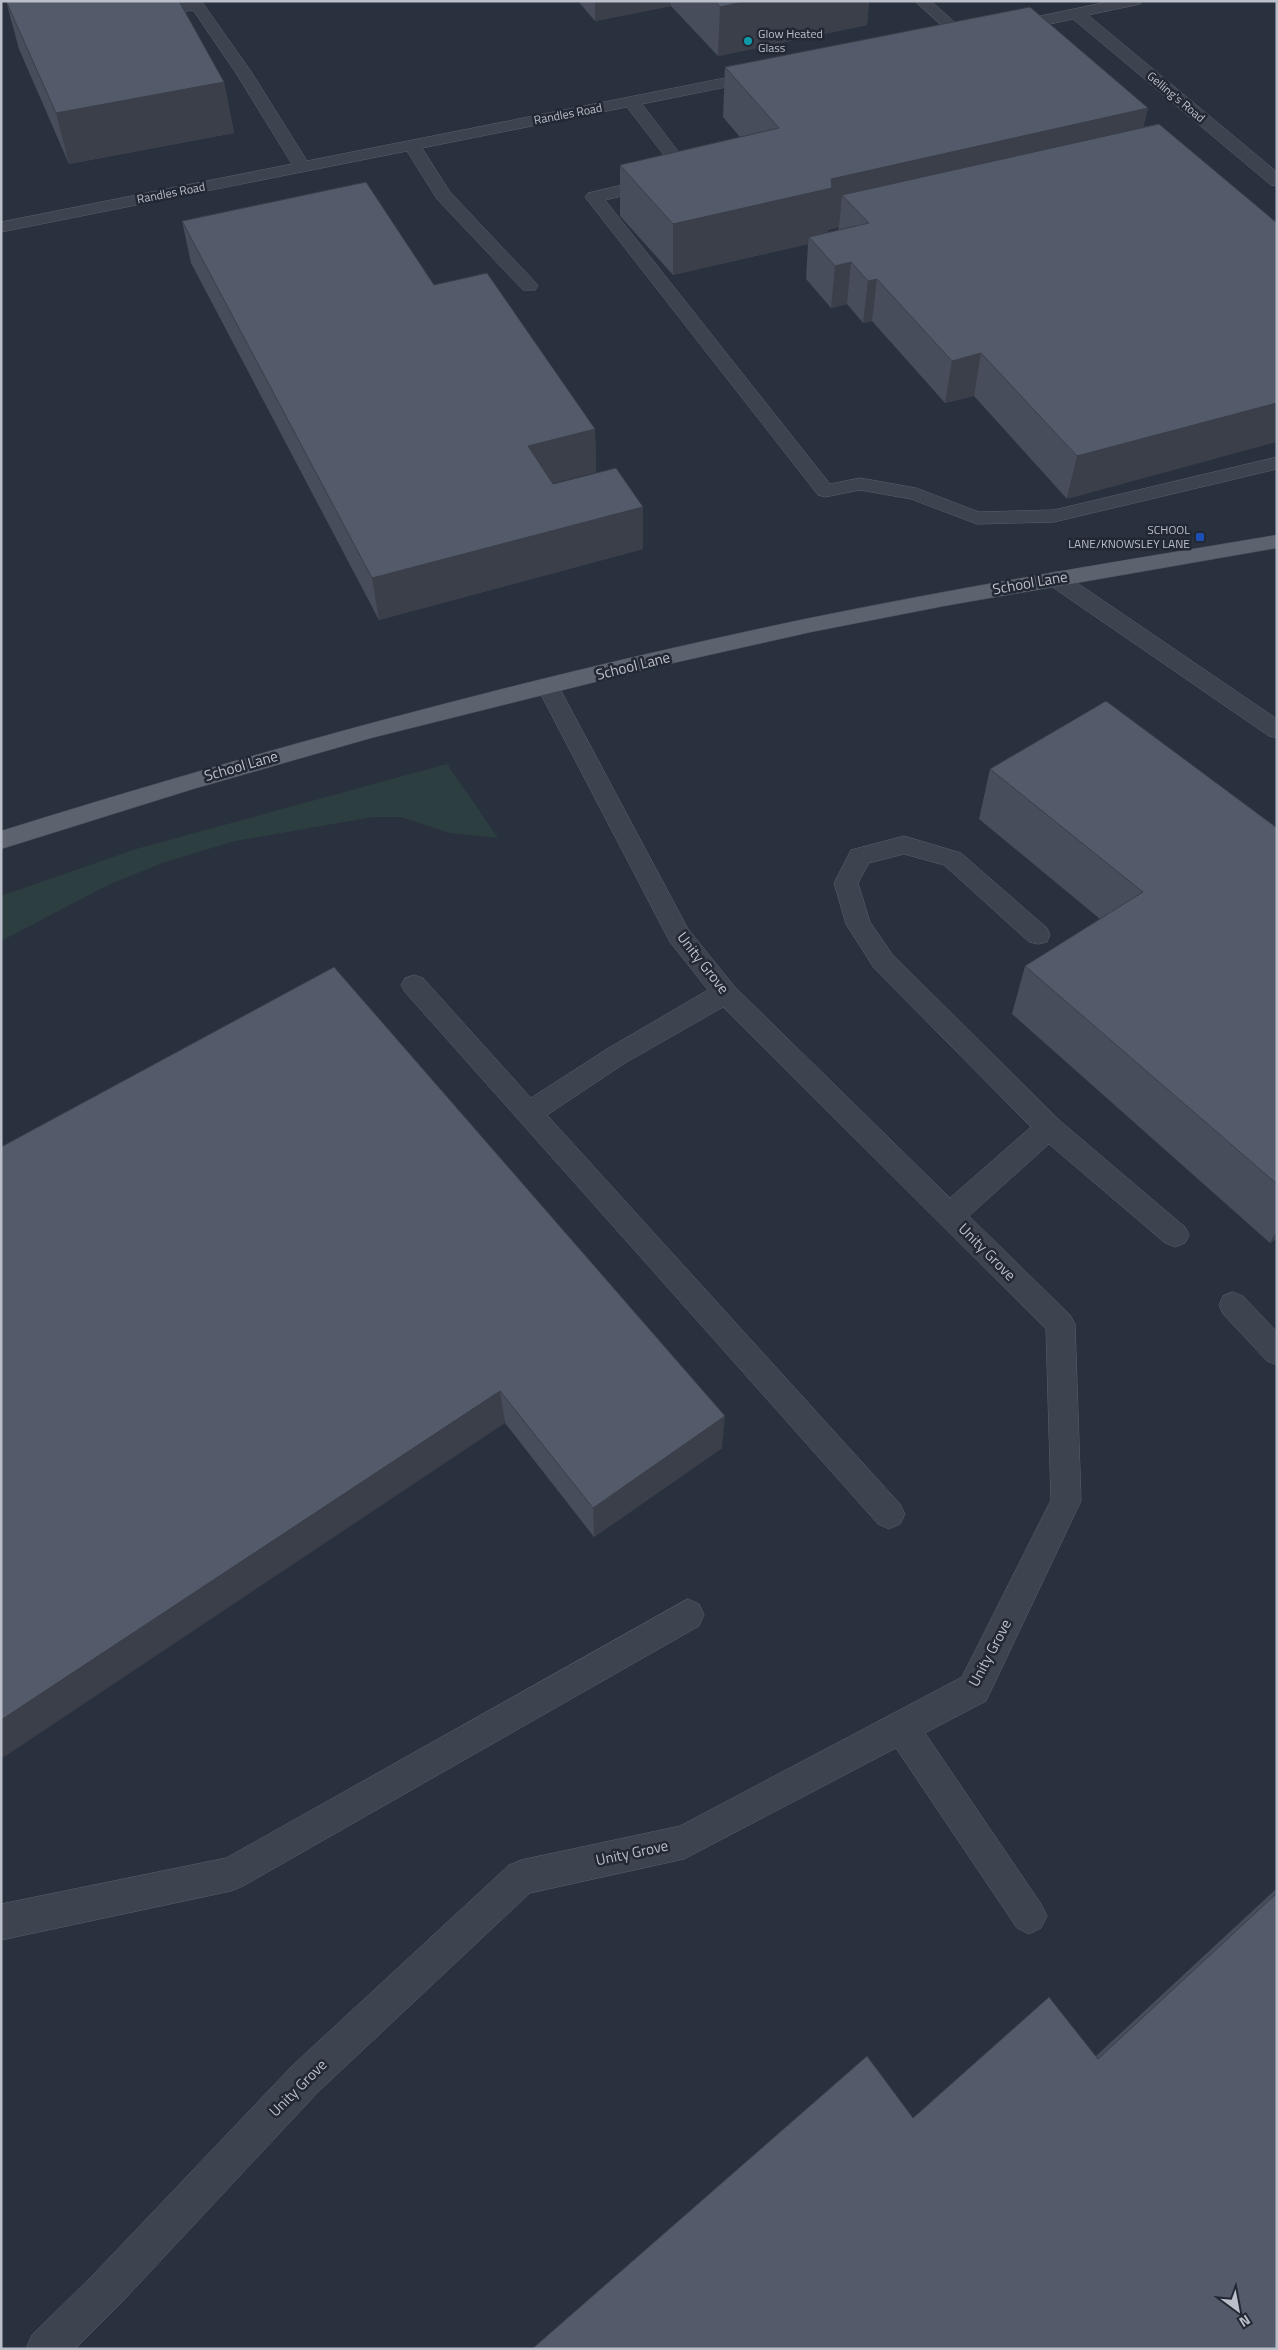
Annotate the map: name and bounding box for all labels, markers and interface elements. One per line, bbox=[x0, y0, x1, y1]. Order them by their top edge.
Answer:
place label: Glow Heated Glass bbox=[758, 24, 823, 57]
marker: Glow Heated Glass bbox=[742, 35, 754, 47]
street label: Gelling's Road bbox=[1143, 67, 1210, 127]
street label: Randles Road bbox=[532, 98, 604, 129]
street label: Randles Road bbox=[135, 177, 207, 208]
place label: SCHOOL LANE/KNOWSLEY LANE bbox=[1068, 520, 1190, 553]
marker: SCHOOL LANE/KNOWSLEY LANE bbox=[1194, 531, 1206, 543]
street label: School Lane bbox=[991, 565, 1069, 600]
street label: School Lane bbox=[593, 645, 672, 686]
street label: School Lane bbox=[201, 744, 280, 787]
street label: Unity Grove bbox=[672, 927, 735, 999]
street label: Unity Grove bbox=[953, 1218, 1021, 1286]
street label: Unity Grove bbox=[962, 1615, 1017, 1691]
street label: Unity Grove bbox=[594, 1834, 670, 1871]
street label: Unity Grove bbox=[264, 2054, 332, 2122]
north arrow bbox=[1213, 2285, 1263, 2335]
text: N bbox=[1235, 2310, 1255, 2333]

